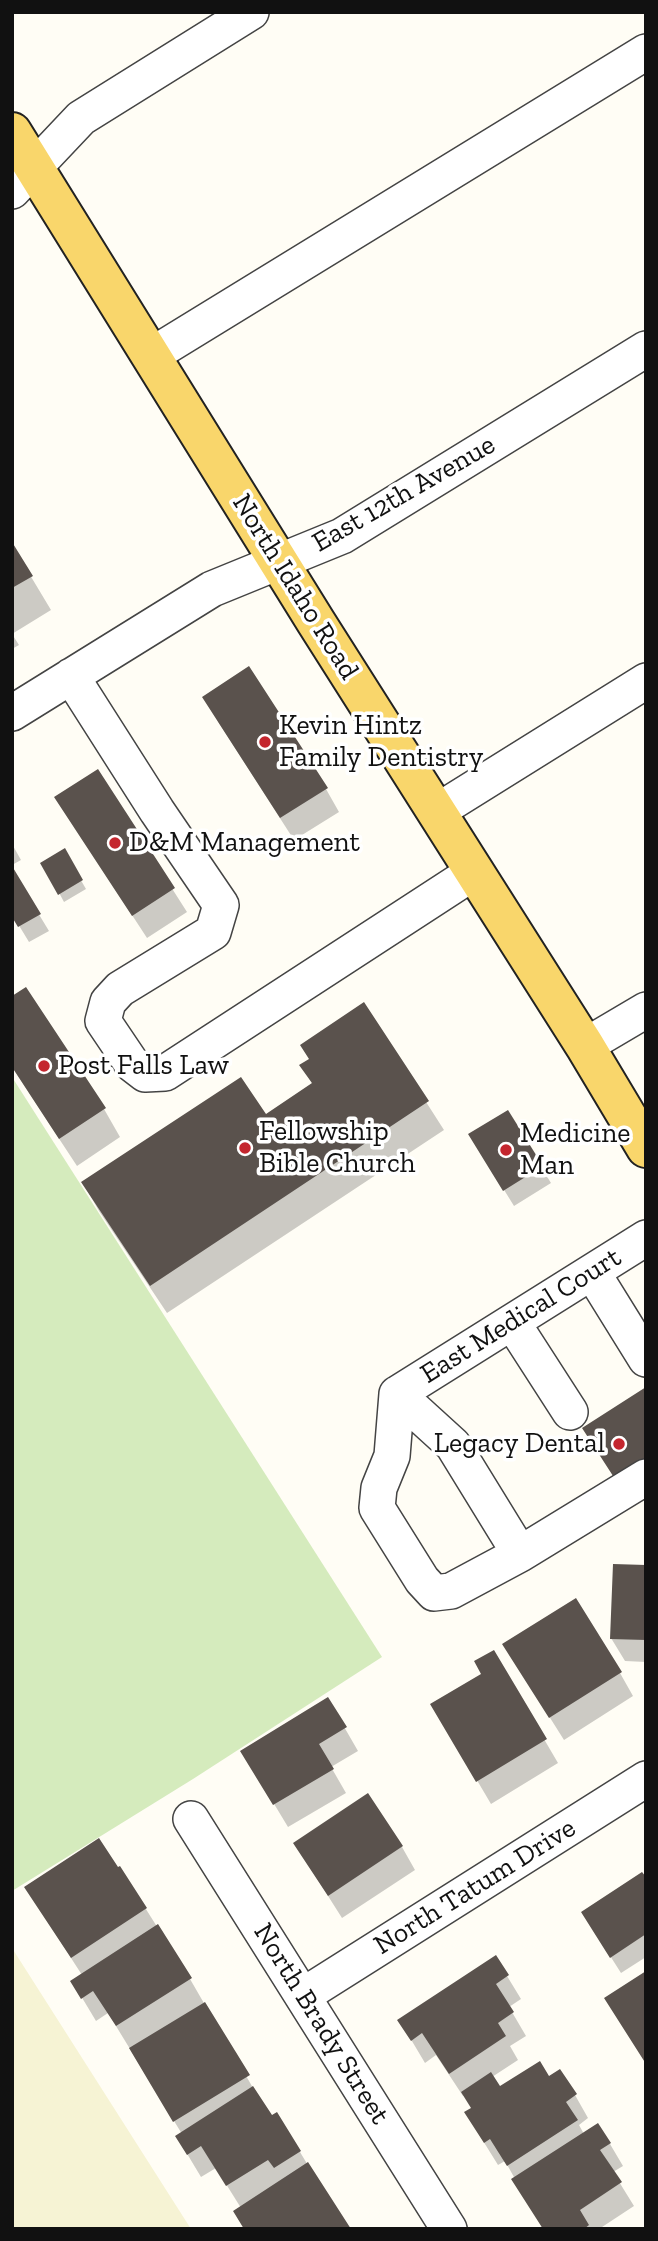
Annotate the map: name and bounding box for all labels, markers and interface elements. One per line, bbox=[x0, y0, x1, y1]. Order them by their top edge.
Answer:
street label: East 12th Avenue bbox=[307, 428, 501, 560]
street label: North Idaho Road bbox=[224, 488, 366, 686]
place label: Kevin Hintz Family Dentistry bbox=[279, 709, 483, 775]
marker: Kevin Hintz Family Dentistry bbox=[257, 734, 273, 750]
place label: D&M Management bbox=[129, 826, 360, 860]
marker: D&M Management bbox=[107, 835, 123, 851]
place label: Post Falls Law bbox=[58, 1049, 229, 1083]
marker: Post Falls Law bbox=[36, 1058, 52, 1074]
place label: Fellowship Bible Church bbox=[259, 1115, 416, 1181]
place label: Medicine Man bbox=[520, 1117, 630, 1183]
marker: Fellowship Bible Church bbox=[237, 1140, 253, 1156]
marker: Medicine Man bbox=[498, 1142, 514, 1158]
street label: East Medical Court bbox=[415, 1241, 627, 1391]
place label: Legacy Dental bbox=[434, 1427, 605, 1461]
marker: Legacy Dental bbox=[611, 1436, 627, 1452]
street label: North Tatum Drive bbox=[368, 1811, 582, 1963]
street label: North Brady Street bbox=[246, 1917, 396, 2131]

